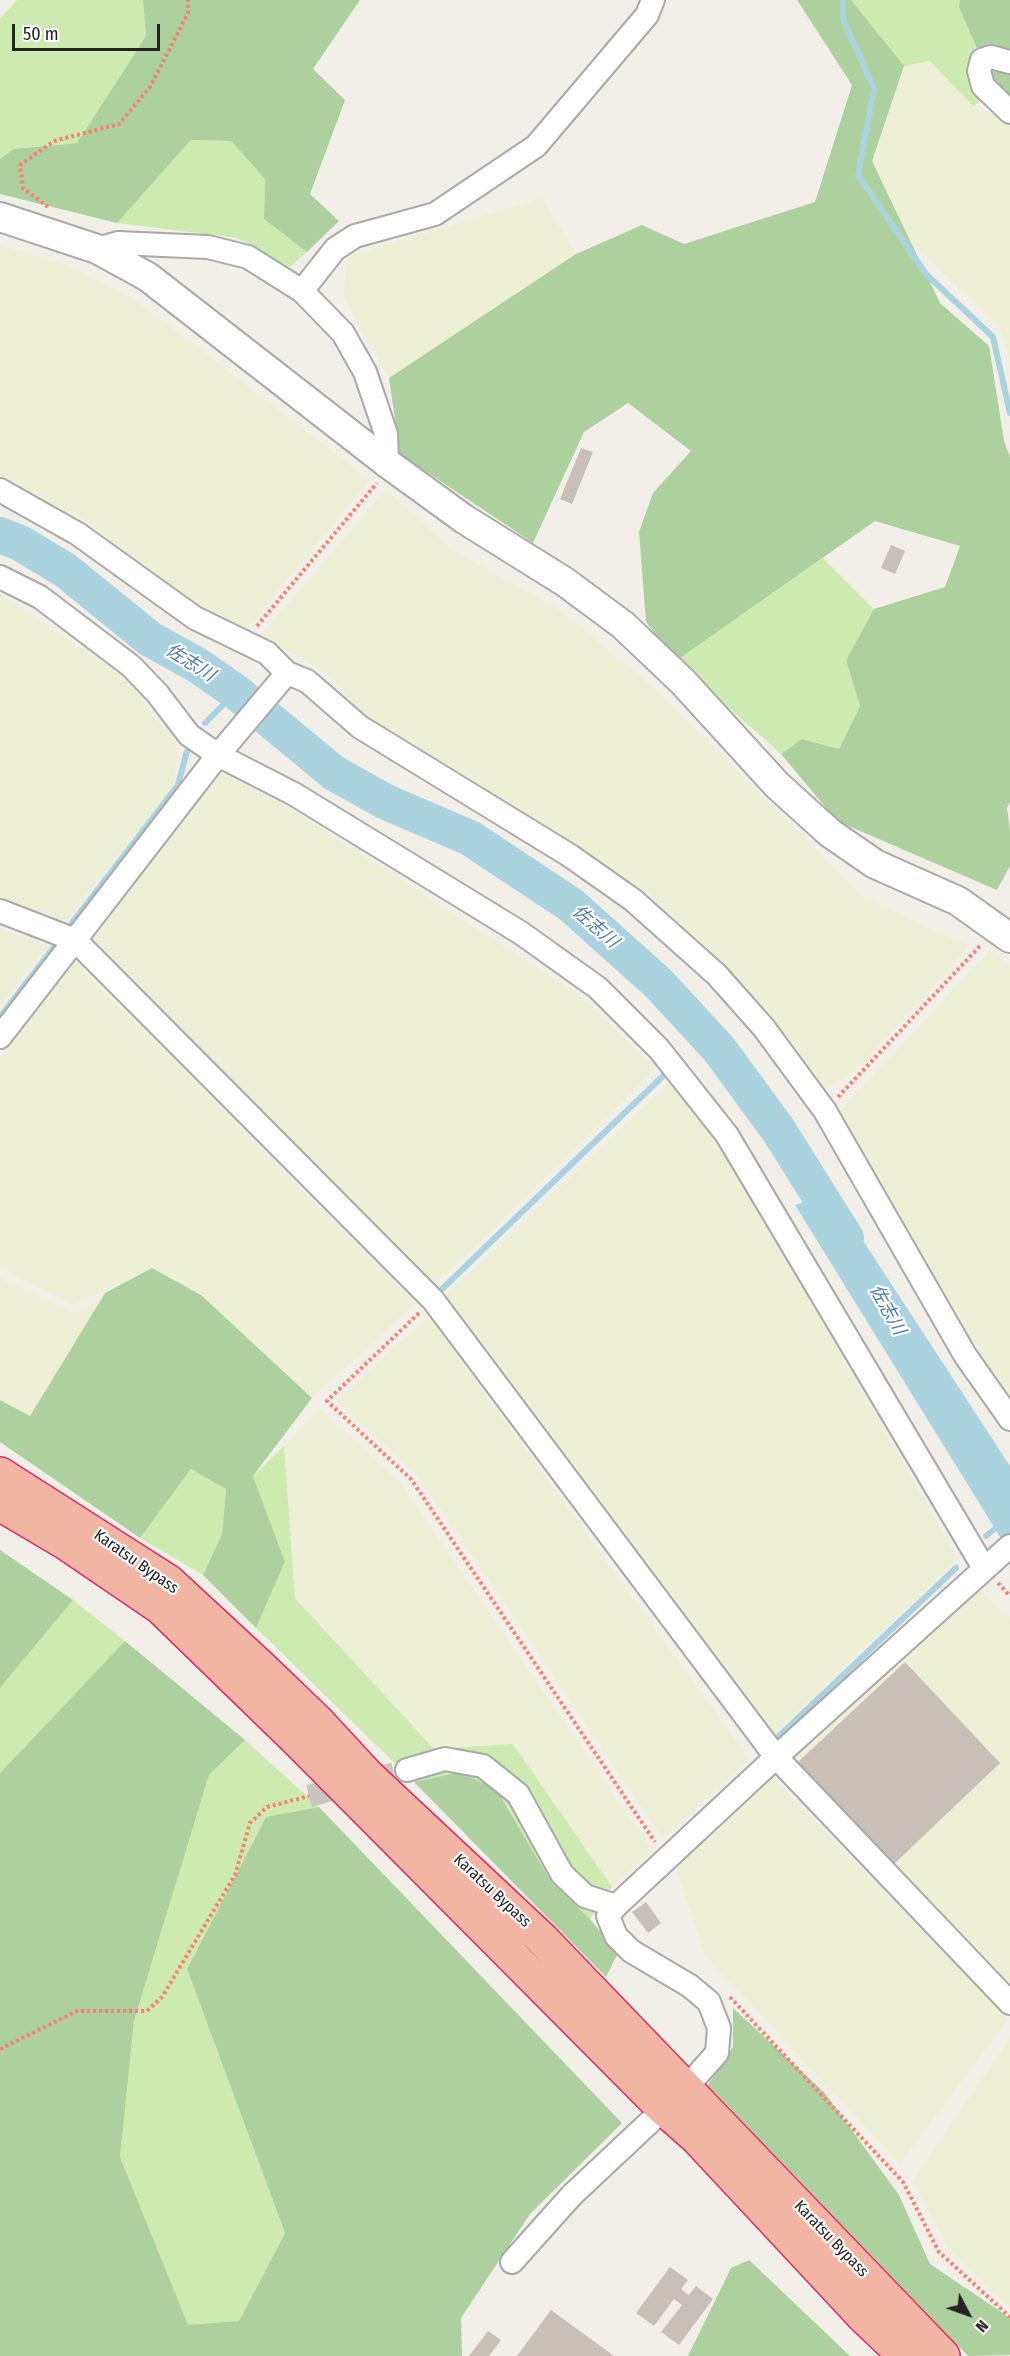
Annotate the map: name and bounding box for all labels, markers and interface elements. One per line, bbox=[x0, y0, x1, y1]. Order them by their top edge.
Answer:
scale bar bbox=[15, 12, 164, 50]
text: 50 m bbox=[23, 23, 59, 45]
water label: 佐志川 bbox=[161, 640, 219, 686]
water label: 佐志川 bbox=[568, 901, 622, 953]
water label: 佐志川 bbox=[864, 1281, 910, 1339]
street label: Karatsu Bypass bbox=[90, 1526, 182, 1598]
street label: Karatsu Bypass bbox=[449, 1850, 535, 1932]
street label: Karatsu Bypass bbox=[790, 2197, 872, 2281]
north arrow bbox=[938, 2284, 998, 2344]
text: N bbox=[972, 2316, 992, 2336]

